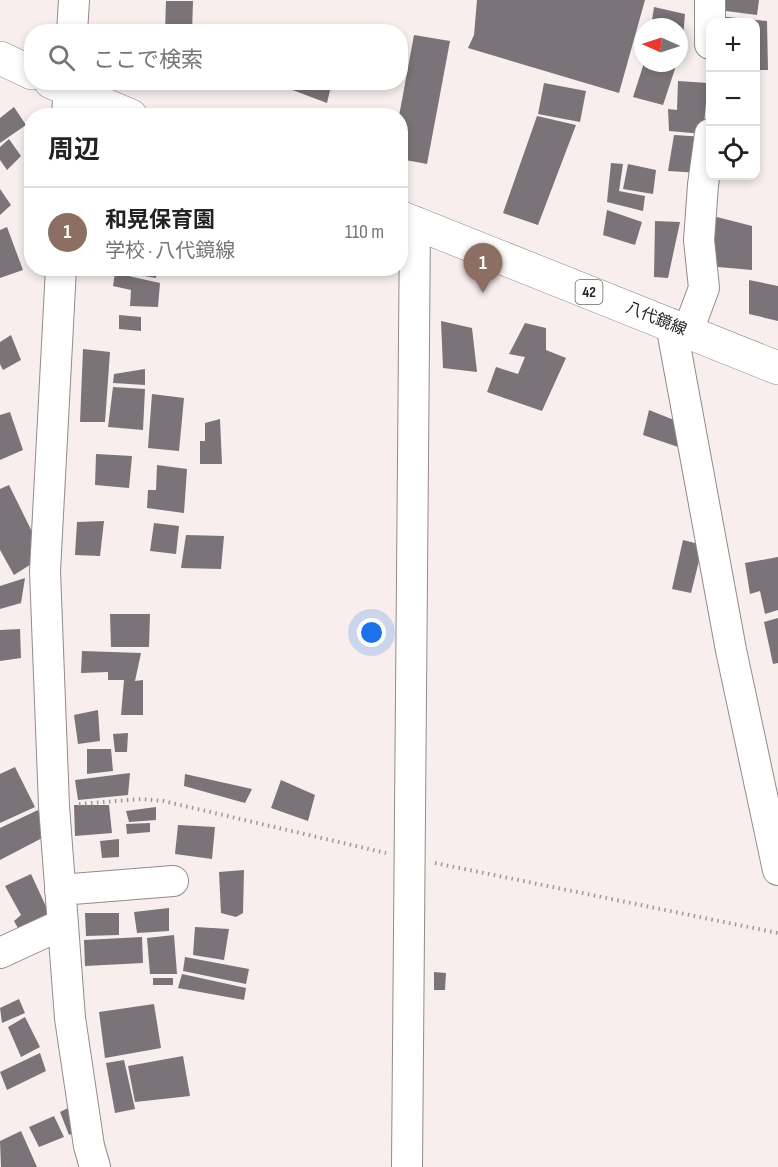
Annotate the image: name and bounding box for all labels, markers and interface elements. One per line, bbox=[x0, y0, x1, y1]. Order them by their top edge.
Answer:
north arrow bbox=[634, 18, 688, 72]
map controls bbox=[706, 18, 760, 180]
button: + bbox=[706, 18, 760, 72]
search box bbox=[24, 24, 408, 90]
icon: search bbox=[45, 41, 78, 74]
text: ここで検索 bbox=[93, 47, 203, 74]
button: − bbox=[706, 72, 760, 126]
button: locate bbox=[706, 126, 760, 180]
text: 周辺 bbox=[48, 135, 100, 166]
text: 和晃保育園 bbox=[105, 207, 215, 234]
text: 1 bbox=[64, 220, 71, 244]
text: 110 m bbox=[345, 220, 384, 244]
text: 学校 · 八代鏡線 bbox=[105, 239, 235, 263]
pin: 1 bbox=[464, 244, 502, 293]
road number: 42 bbox=[576, 280, 602, 304]
street label: 八代鏡線 bbox=[623, 298, 689, 340]
your location bbox=[357, 618, 386, 647]

